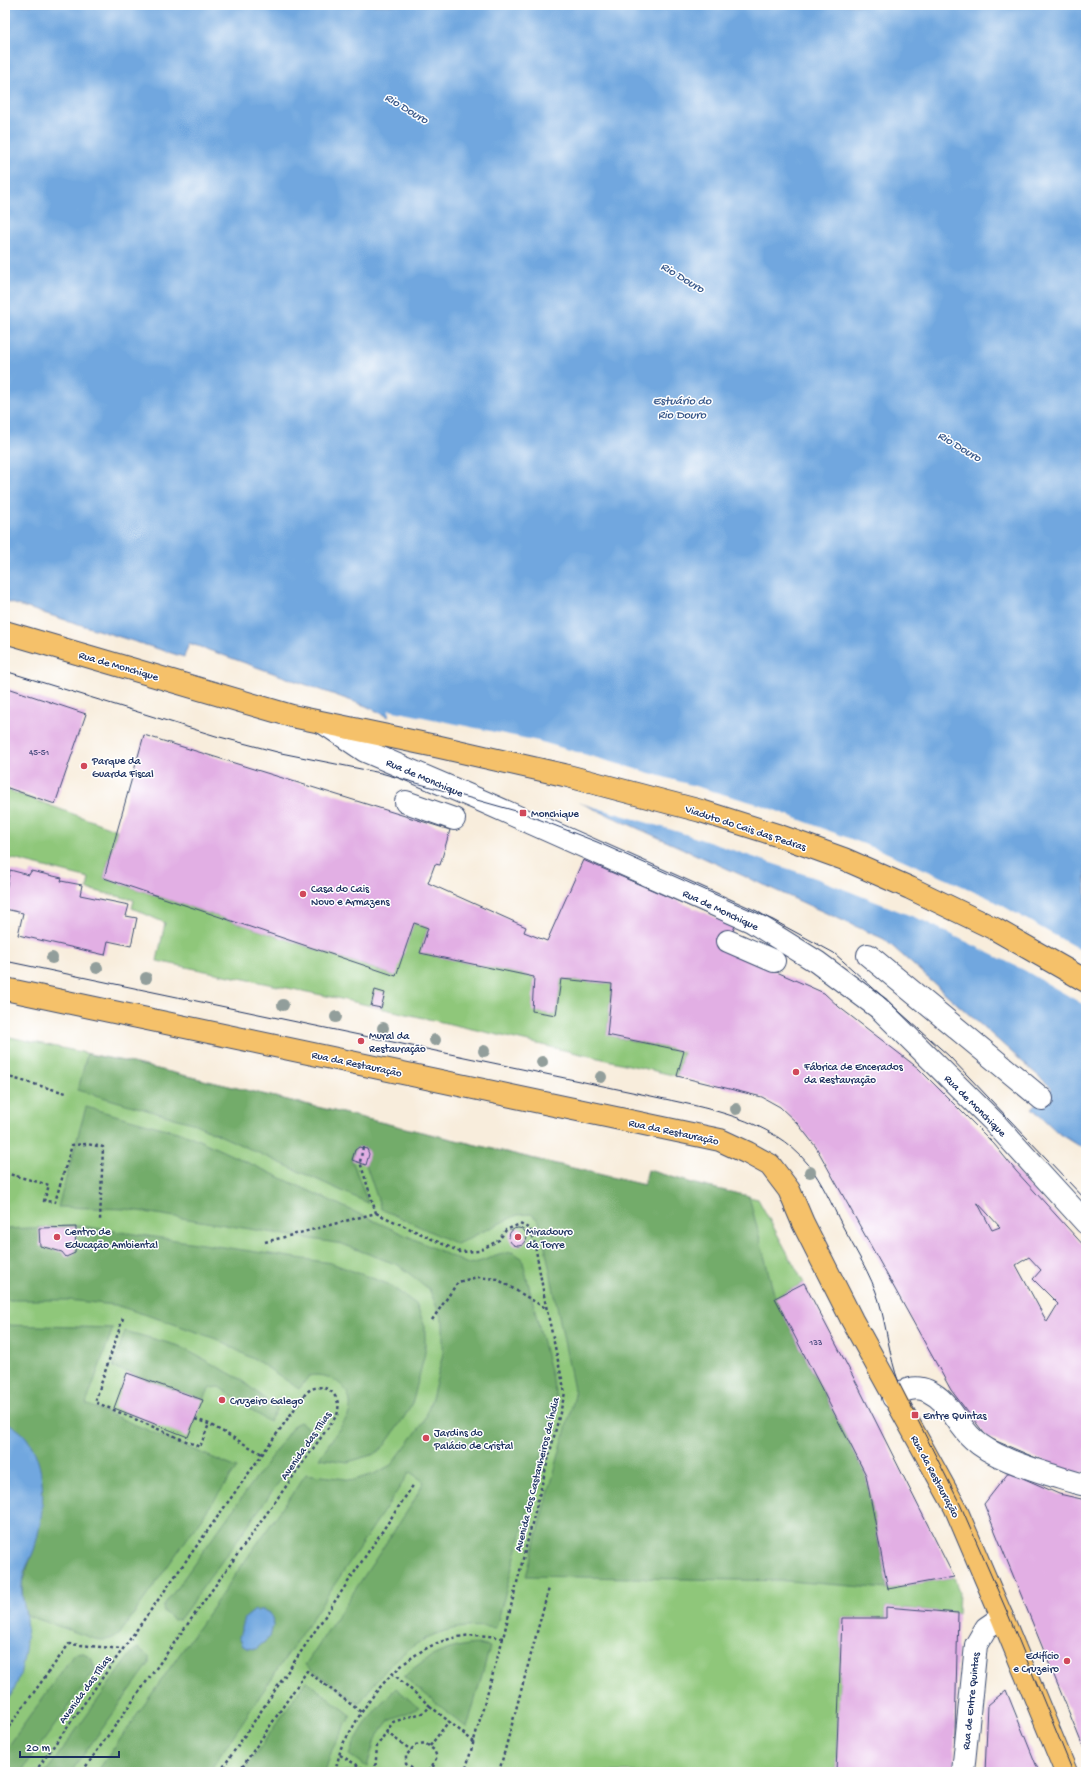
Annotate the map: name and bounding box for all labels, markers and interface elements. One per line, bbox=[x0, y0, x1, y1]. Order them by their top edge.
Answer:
water label: Rio Douro bbox=[382, 91, 431, 129]
water label: Rio Douro bbox=[658, 260, 707, 298]
water label: Estuário do Rio Douro bbox=[653, 395, 712, 423]
water label: Rio Douro bbox=[935, 429, 984, 467]
street label: Rua de Monchique bbox=[77, 650, 160, 684]
house number: 45-51 bbox=[29, 748, 49, 759]
place label: Parque da Guarda Fiscal bbox=[91, 756, 154, 781]
street label: Rua de Monchique bbox=[384, 757, 465, 801]
marker: Parque da Guarda Fiscal bbox=[79, 761, 89, 771]
street label: Viaduto do Cais das Pedras bbox=[682, 803, 808, 854]
marker: Monchique bbox=[518, 808, 528, 818]
place label: Monchique bbox=[531, 809, 579, 821]
place label: Casa do Cais Novo e Armazens bbox=[311, 884, 390, 909]
street label: Rua de Monchique bbox=[680, 888, 760, 934]
marker: Casa do Cais Novo e Armazens bbox=[298, 889, 308, 899]
place label: Mural da Restauração bbox=[369, 1031, 426, 1056]
marker: Mural da Restauração bbox=[356, 1036, 366, 1046]
street label: Rua da Restauração bbox=[311, 1050, 403, 1080]
place label: Fábrica de Encerados da Restauração bbox=[803, 1062, 904, 1087]
marker: Fábrica de Encerados da Restauração bbox=[791, 1067, 801, 1077]
street label: Rua de Monchique bbox=[941, 1073, 1008, 1140]
street label: Rua da Restauração bbox=[628, 1118, 720, 1148]
place label: Centro de Educação Ambiental bbox=[65, 1227, 158, 1252]
place label: Miradouro da Torre bbox=[526, 1227, 573, 1252]
marker: Centro de Educação Ambiental bbox=[52, 1232, 62, 1242]
marker: Miradouro da Torre bbox=[513, 1232, 523, 1242]
house number: 133 bbox=[809, 1338, 823, 1349]
marker: Cruzeiro Galego bbox=[217, 1395, 227, 1405]
street label: Avenida dos Castanheiros da Índia bbox=[512, 1395, 563, 1553]
place label: Cruzeiro Galego bbox=[230, 1396, 304, 1408]
street label: Avenida das Tílias bbox=[279, 1409, 335, 1483]
marker: Entre Quintas bbox=[910, 1410, 920, 1420]
place label: Entre Quintas bbox=[923, 1411, 988, 1423]
place label: Jardins do Palácio de Cristal bbox=[433, 1428, 514, 1453]
marker: Jardins do Palácio de Cristal bbox=[421, 1433, 431, 1443]
street label: Rua da Restauração bbox=[907, 1434, 961, 1520]
place label: Edifício e Cruzeiro bbox=[1013, 1650, 1059, 1676]
street label: Rua de Entre Quintas bbox=[961, 1651, 983, 1751]
street label: Avenida das Tílias bbox=[57, 1653, 115, 1726]
marker: Edifício e Cruzeiro bbox=[1062, 1656, 1072, 1666]
scale bar bbox=[20, 1733, 119, 1759]
text: 20 m bbox=[26, 1742, 51, 1756]

